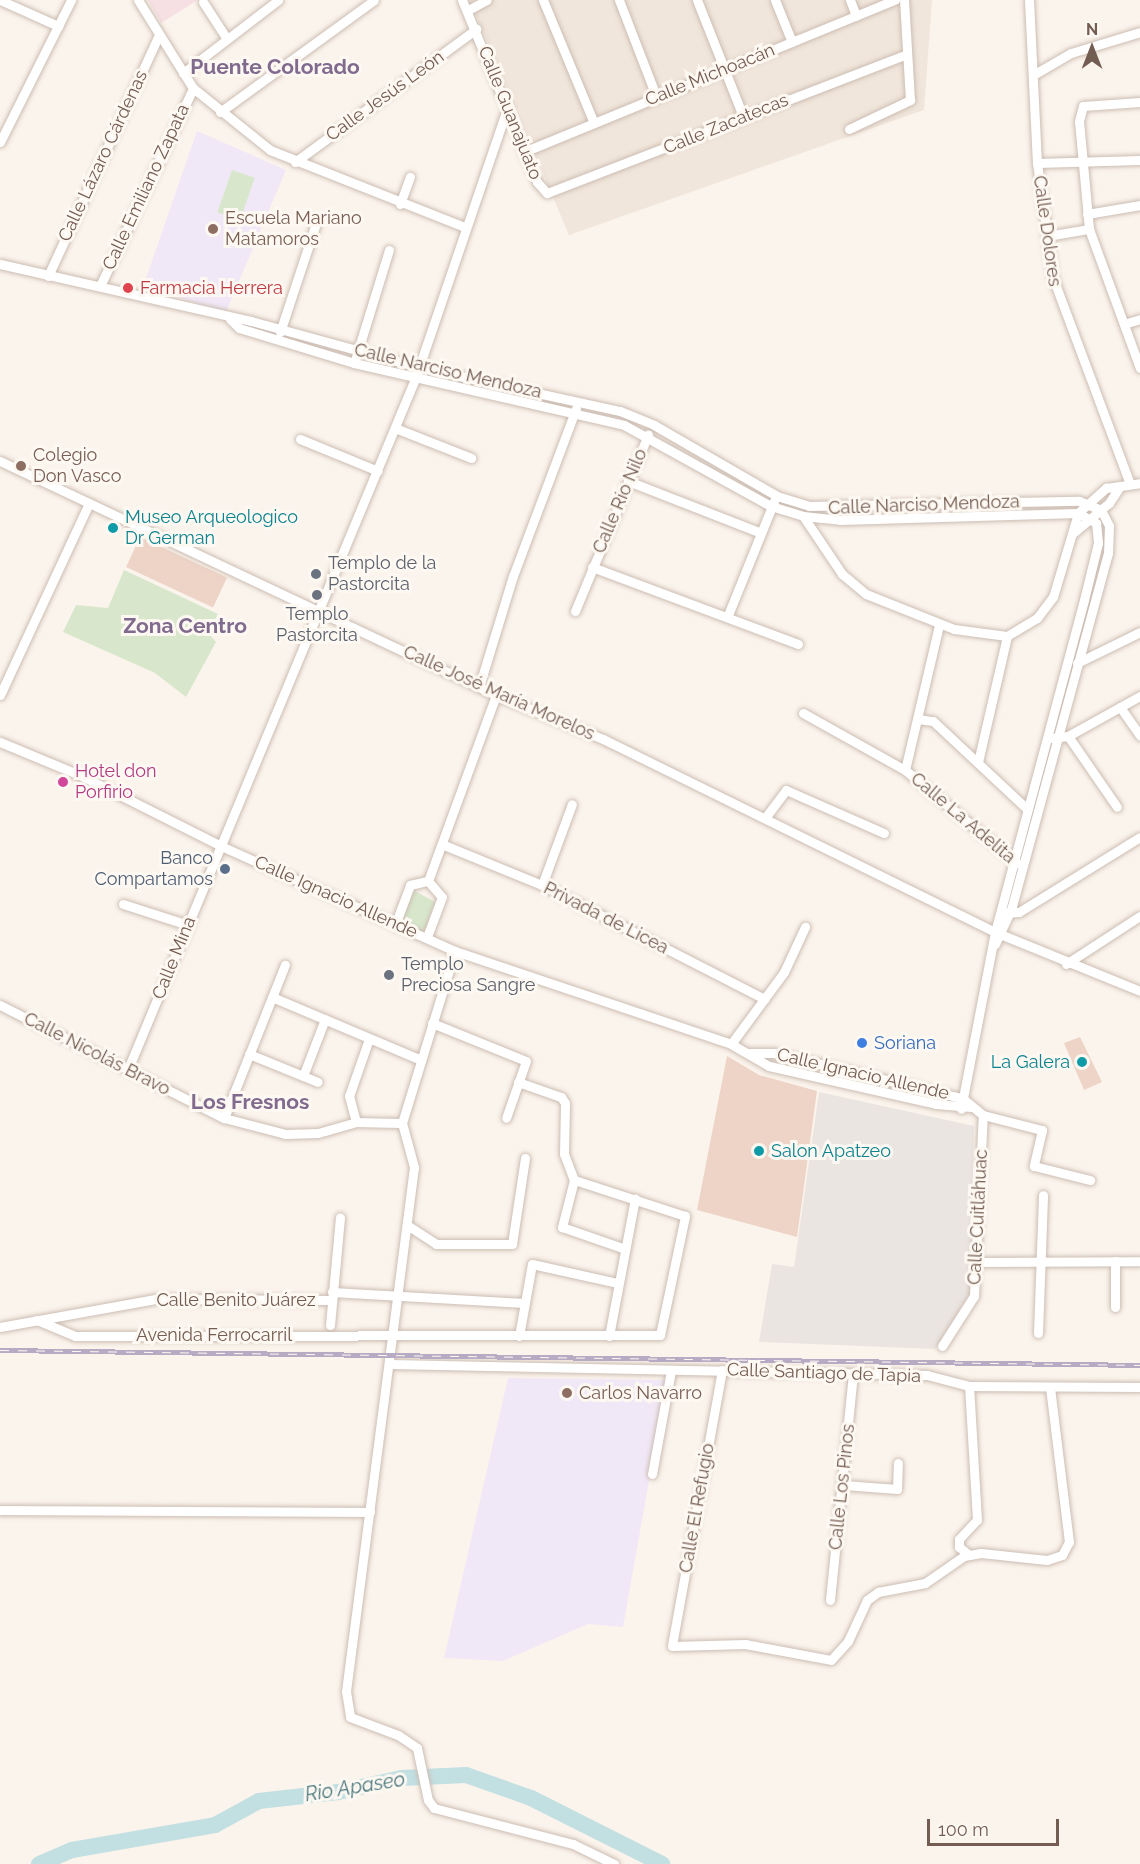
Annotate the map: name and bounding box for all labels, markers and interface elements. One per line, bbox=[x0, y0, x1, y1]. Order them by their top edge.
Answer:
north arrow bbox=[1062, 18, 1122, 78]
text: N bbox=[1086, 20, 1098, 39]
street label: Calle Michoacán bbox=[642, 39, 778, 111]
street label: Calle Guanajuato bbox=[473, 43, 547, 183]
street label: Calle Jesús León bbox=[322, 46, 448, 146]
district label: Puente Colorado bbox=[190, 54, 360, 80]
street label: Calle Lázaro Cárdenas bbox=[54, 67, 152, 245]
street label: Calle Zacatecas bbox=[660, 89, 792, 159]
street label: Calle Emiliano Zapata bbox=[98, 101, 194, 273]
street label: Calle Dolores bbox=[1029, 174, 1065, 288]
place label: Escuela Mariano Matamoros bbox=[225, 208, 362, 250]
marker: Escuela Mariano Matamoros bbox=[206, 222, 220, 236]
place label: Farmacia Herrera bbox=[140, 277, 283, 299]
marker: Farmacia Herrera bbox=[121, 281, 135, 295]
street label: Calle Narciso Mendoza bbox=[352, 339, 544, 403]
place label: Colegio Don Vasco bbox=[33, 445, 122, 488]
street label: Calle Río Nilo bbox=[588, 445, 652, 557]
marker: Colegio Don Vasco bbox=[14, 459, 28, 473]
street label: Calle Narciso Mendoza bbox=[828, 491, 1020, 519]
place label: Museo Arqueologico Dr German bbox=[125, 507, 299, 550]
marker: Museo Arqueologico Dr German bbox=[106, 521, 120, 535]
place label: Templo de la Pastorcita bbox=[328, 553, 436, 596]
marker: Templo de la Pastorcita bbox=[309, 567, 323, 581]
marker: Templo Pastorcita bbox=[310, 588, 324, 602]
place label: Templo Pastorcita bbox=[276, 604, 358, 646]
district label: Zona Centro bbox=[123, 613, 247, 639]
street label: Calle José María Morelos bbox=[400, 641, 598, 745]
place label: Hotel don Porfirio bbox=[75, 761, 157, 804]
street label: Calle La Adelita bbox=[906, 768, 1020, 868]
marker: Hotel don Porfirio bbox=[56, 775, 70, 789]
place label: Banco Compartamos bbox=[94, 848, 213, 890]
street label: Calle Ignacio Allende bbox=[251, 851, 421, 943]
marker: Banco Compartamos bbox=[218, 862, 232, 876]
street label: Privada de Licea bbox=[540, 877, 672, 959]
street label: Calle Mina bbox=[148, 914, 200, 1002]
place label: Templo Preciosa Sangre bbox=[401, 954, 535, 996]
marker: Templo Preciosa Sangre bbox=[382, 968, 396, 982]
street label: Calle Nicolás Bravo bbox=[20, 1008, 174, 1100]
place label: Soriana bbox=[874, 1032, 936, 1054]
marker: Soriana bbox=[855, 1036, 869, 1050]
street label: Calle Ignacio Allende bbox=[774, 1044, 952, 1104]
place label: La Galera bbox=[991, 1051, 1070, 1073]
marker: La Galera bbox=[1075, 1055, 1089, 1069]
district label: Los Fresnos bbox=[191, 1089, 309, 1115]
place label: Salon Apatzeo bbox=[771, 1140, 891, 1162]
marker: Salon Apatzeo bbox=[752, 1144, 766, 1158]
street label: Calle Cuitláhuac bbox=[964, 1149, 992, 1285]
street label: Calle Benito Juárez bbox=[156, 1289, 316, 1311]
street label: Avenida Ferrocarril bbox=[136, 1324, 292, 1346]
street label: Calle Santiago de Tapia bbox=[726, 1359, 922, 1387]
place label: Carlos Navarro bbox=[579, 1382, 702, 1404]
marker: Carlos Navarro bbox=[560, 1386, 574, 1400]
street label: Calle Los Pinos bbox=[825, 1423, 859, 1551]
street label: Calle El Refugio bbox=[675, 1441, 719, 1575]
water label: Rio Apaseo bbox=[303, 1767, 407, 1807]
scale bar bbox=[930, 1807, 1062, 1845]
text: 100 m bbox=[938, 1819, 989, 1840]

